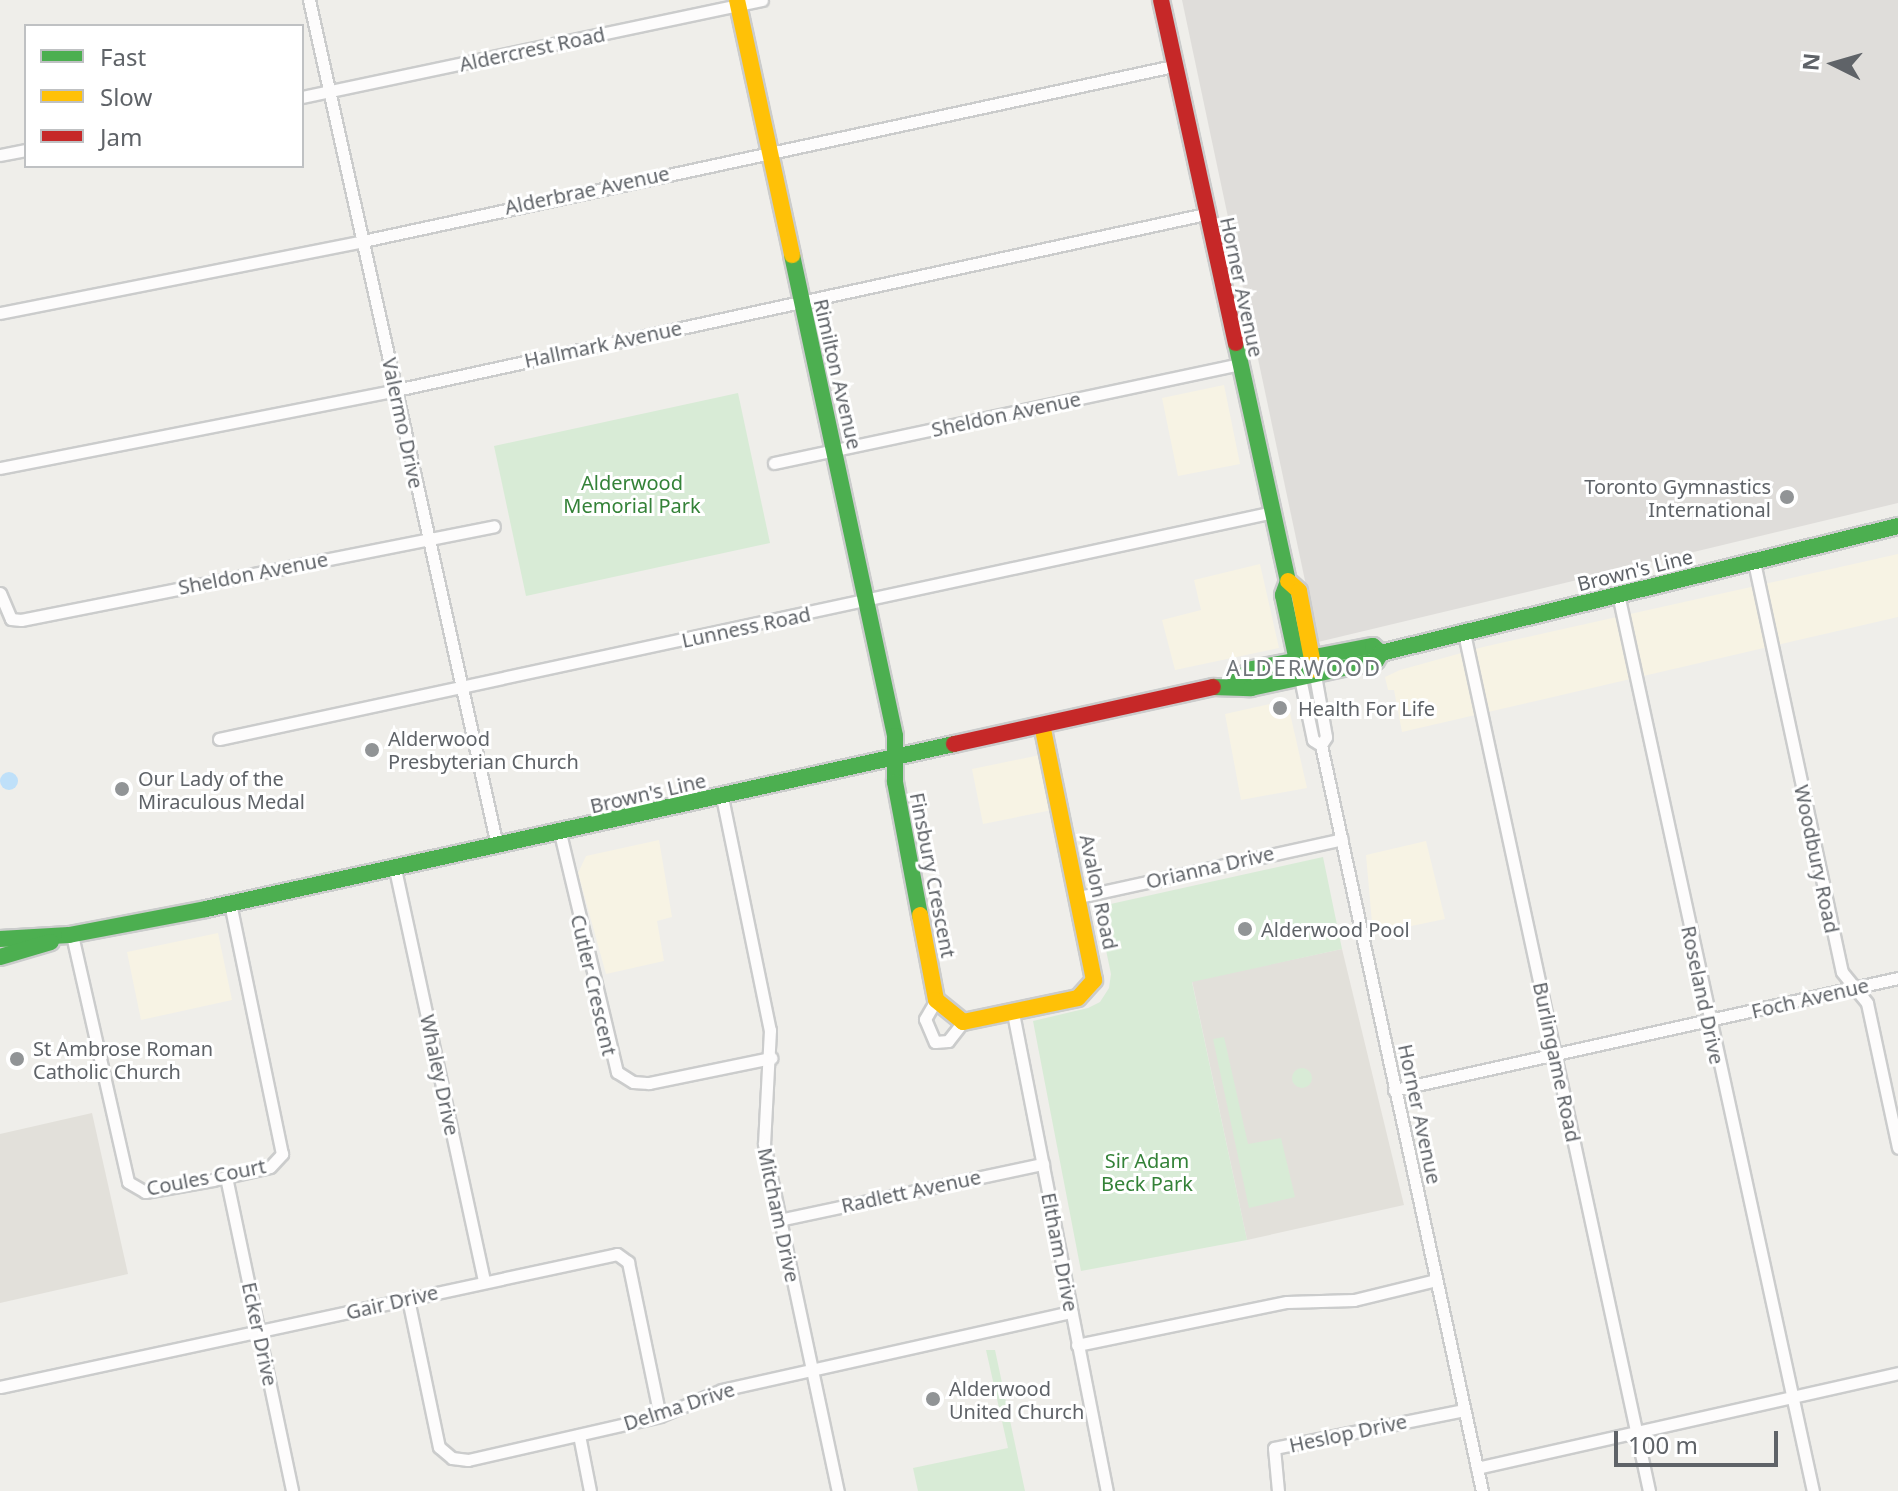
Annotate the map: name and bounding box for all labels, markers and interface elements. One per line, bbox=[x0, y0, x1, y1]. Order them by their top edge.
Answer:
street label: Aldercrest Road bbox=[457, 22, 607, 76]
legend bbox=[24, 24, 304, 168]
north arrow bbox=[1794, 24, 1874, 104]
text: Fast bbox=[100, 40, 146, 73]
text: N bbox=[1794, 52, 1826, 72]
text: Slow bbox=[100, 80, 152, 113]
text: Jam bbox=[100, 120, 142, 153]
street label: Alderbrae Avenue bbox=[502, 161, 672, 219]
street label: Horner Avenue bbox=[1215, 215, 1269, 359]
street label: Rimilton Avenue bbox=[809, 296, 867, 452]
street label: Hallmark Avenue bbox=[522, 316, 684, 372]
street label: Valermo Drive bbox=[377, 355, 429, 491]
street label: Sheldon Avenue bbox=[929, 386, 1083, 442]
park label: Alderwood Memorial Park bbox=[563, 471, 701, 518]
place label: Toronto Gymnastics International bbox=[1584, 474, 1771, 521]
marker: Toronto Gymnastics International bbox=[1778, 488, 1796, 506]
street label: Brown's Line bbox=[1575, 544, 1695, 596]
street label: Sheldon Avenue bbox=[176, 547, 330, 599]
street label: Lunness Road bbox=[679, 602, 813, 652]
district label: ALDERWOOD bbox=[1226, 655, 1382, 681]
place label: Health For Life bbox=[1298, 696, 1435, 720]
marker: Health For Life bbox=[1269, 697, 1291, 719]
place label: Alderwood Presbyterian Church bbox=[388, 726, 579, 773]
marker: Alderwood Presbyterian Church bbox=[363, 741, 381, 759]
place label: Our Lady of the Miraculous Medal bbox=[138, 766, 305, 813]
street label: Brown's Line bbox=[588, 768, 708, 818]
marker: Our Lady of the Miraculous Medal bbox=[113, 780, 131, 798]
street label: Woodbury Road bbox=[1790, 783, 1844, 935]
street label: Finsbury Crescent bbox=[905, 790, 961, 960]
street label: Avalon Road bbox=[1075, 832, 1123, 952]
street label: Orianna Drive bbox=[1144, 841, 1276, 893]
street label: Cutler Crescent bbox=[566, 912, 622, 1058]
place label: Alderwood Pool bbox=[1261, 917, 1410, 941]
marker: Alderwood Pool bbox=[1236, 920, 1254, 938]
street label: Roseland Drive bbox=[1677, 923, 1729, 1067]
street label: Foch Avenue bbox=[1749, 973, 1871, 1023]
street label: Burlingame Road bbox=[1528, 980, 1586, 1144]
street label: Whaley Drive bbox=[415, 1012, 465, 1138]
place label: St Ambrose Roman Catholic Church bbox=[33, 1036, 213, 1083]
street label: Horner Avenue bbox=[1393, 1042, 1447, 1186]
marker: St Ambrose Roman Catholic Church bbox=[8, 1050, 26, 1068]
street label: Mitcham Drive bbox=[753, 1145, 805, 1285]
park label: Sir Adam Beck Park bbox=[1101, 1149, 1193, 1196]
street label: Coules Court bbox=[144, 1154, 268, 1200]
street label: Radlett Avenue bbox=[839, 1164, 983, 1218]
street label: Eltham Drive bbox=[1037, 1191, 1083, 1313]
street label: Ecker Drive bbox=[237, 1280, 283, 1388]
street label: Gair Drive bbox=[344, 1280, 440, 1324]
place label: Alderwood United Church bbox=[949, 1376, 1084, 1423]
street label: Delma Drive bbox=[620, 1377, 738, 1435]
marker: Alderwood United Church bbox=[924, 1390, 942, 1408]
street label: Heslop Drive bbox=[1287, 1409, 1409, 1457]
scale bar bbox=[1618, 1415, 1782, 1465]
text: 100 m bbox=[1628, 1428, 1698, 1461]

